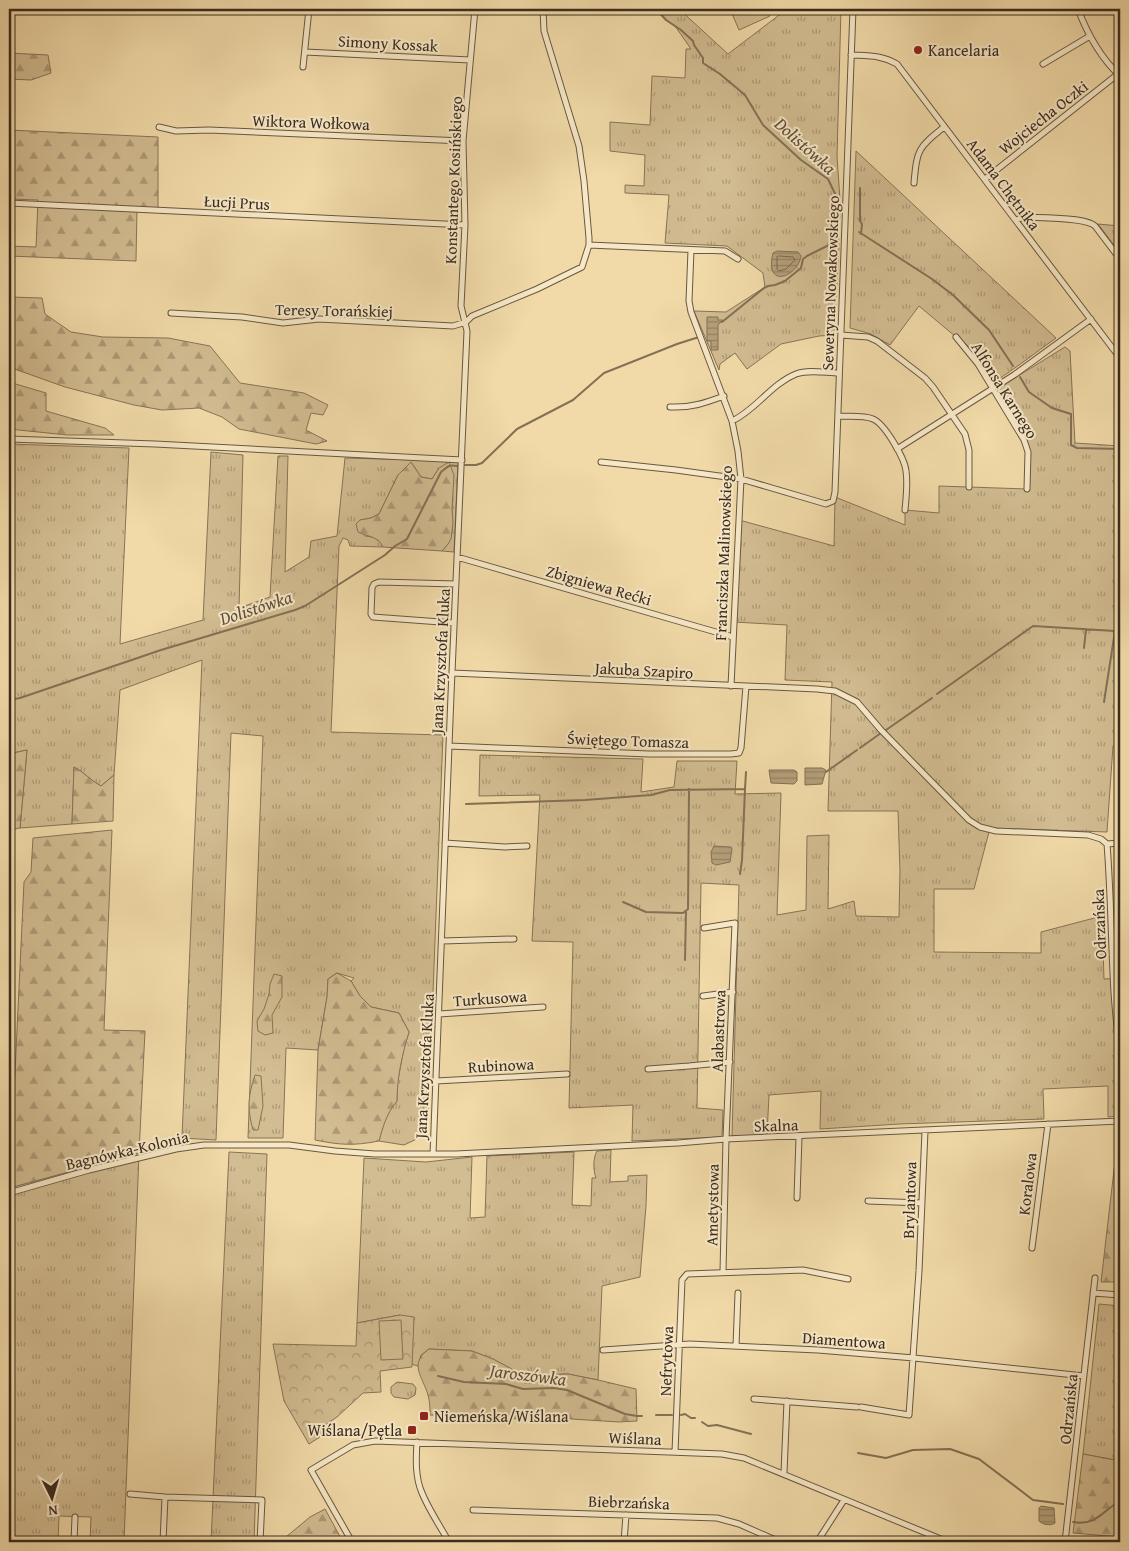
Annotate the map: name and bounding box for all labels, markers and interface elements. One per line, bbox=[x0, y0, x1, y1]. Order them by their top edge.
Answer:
street label: Simony Kossak bbox=[337, 28, 439, 58]
place label: Kancelaria bbox=[928, 38, 1000, 62]
marker: Kancelaria bbox=[912, 44, 924, 56]
street label: Wojciecha Oczki bbox=[993, 74, 1093, 160]
street label: Konstantego Kosińskiego bbox=[438, 96, 468, 264]
street label: Wiktora Wołkowa bbox=[252, 108, 371, 136]
water label: Dolistówka bbox=[768, 110, 843, 181]
street label: Adama Chętnika bbox=[961, 133, 1047, 235]
street label: Łucji Prus bbox=[203, 188, 271, 216]
street label: Seweryna Nowakowskiego bbox=[815, 195, 845, 371]
street label: Teresy Torańskiej bbox=[275, 297, 393, 323]
street label: Alfonsa Karnego bbox=[966, 337, 1044, 443]
street label: Franciszka Malinowskiego bbox=[708, 465, 738, 641]
street label: Zbigniewa Rećki bbox=[543, 558, 655, 612]
water label: Dolistówka bbox=[215, 583, 296, 632]
street label: Jana Krzysztofa Kluka bbox=[424, 587, 456, 736]
street label: Jakuba Szapiro bbox=[592, 655, 694, 685]
street label: Świętego Tomasza bbox=[567, 726, 690, 754]
street label: Odrzańska bbox=[1086, 888, 1112, 960]
street label: Turkusowa bbox=[452, 983, 528, 1013]
street label: Alabastrowa bbox=[705, 989, 731, 1073]
street label: Jana Krzysztofa Kluka bbox=[408, 992, 440, 1141]
street label: Rubinowa bbox=[467, 1051, 535, 1079]
street label: Skalna bbox=[753, 1112, 799, 1138]
street label: Bagnówka-Kolonia bbox=[63, 1124, 191, 1176]
street label: Koralowa bbox=[1011, 1151, 1043, 1217]
street label: Brylantowa bbox=[896, 1161, 922, 1239]
street label: Ametystowa bbox=[699, 1163, 725, 1246]
street label: Nefrytowa bbox=[653, 1325, 679, 1396]
street label: Diamentowa bbox=[801, 1325, 887, 1355]
water label: Jaroszówka bbox=[485, 1356, 569, 1393]
street label: Odrzańska bbox=[1052, 1372, 1084, 1445]
place label: Niemeńska/Wiślana bbox=[434, 1404, 569, 1428]
marker: Niemeńska/Wiślana bbox=[418, 1410, 430, 1422]
place label: Wiślana/Pętla bbox=[308, 1418, 402, 1442]
marker: Wiślana/Pętla bbox=[406, 1424, 418, 1436]
street label: Wiślana bbox=[608, 1425, 662, 1451]
north arrow bbox=[28, 1474, 78, 1524]
street label: Biebrzańska bbox=[588, 1489, 671, 1515]
text: N bbox=[47, 1501, 59, 1521]

